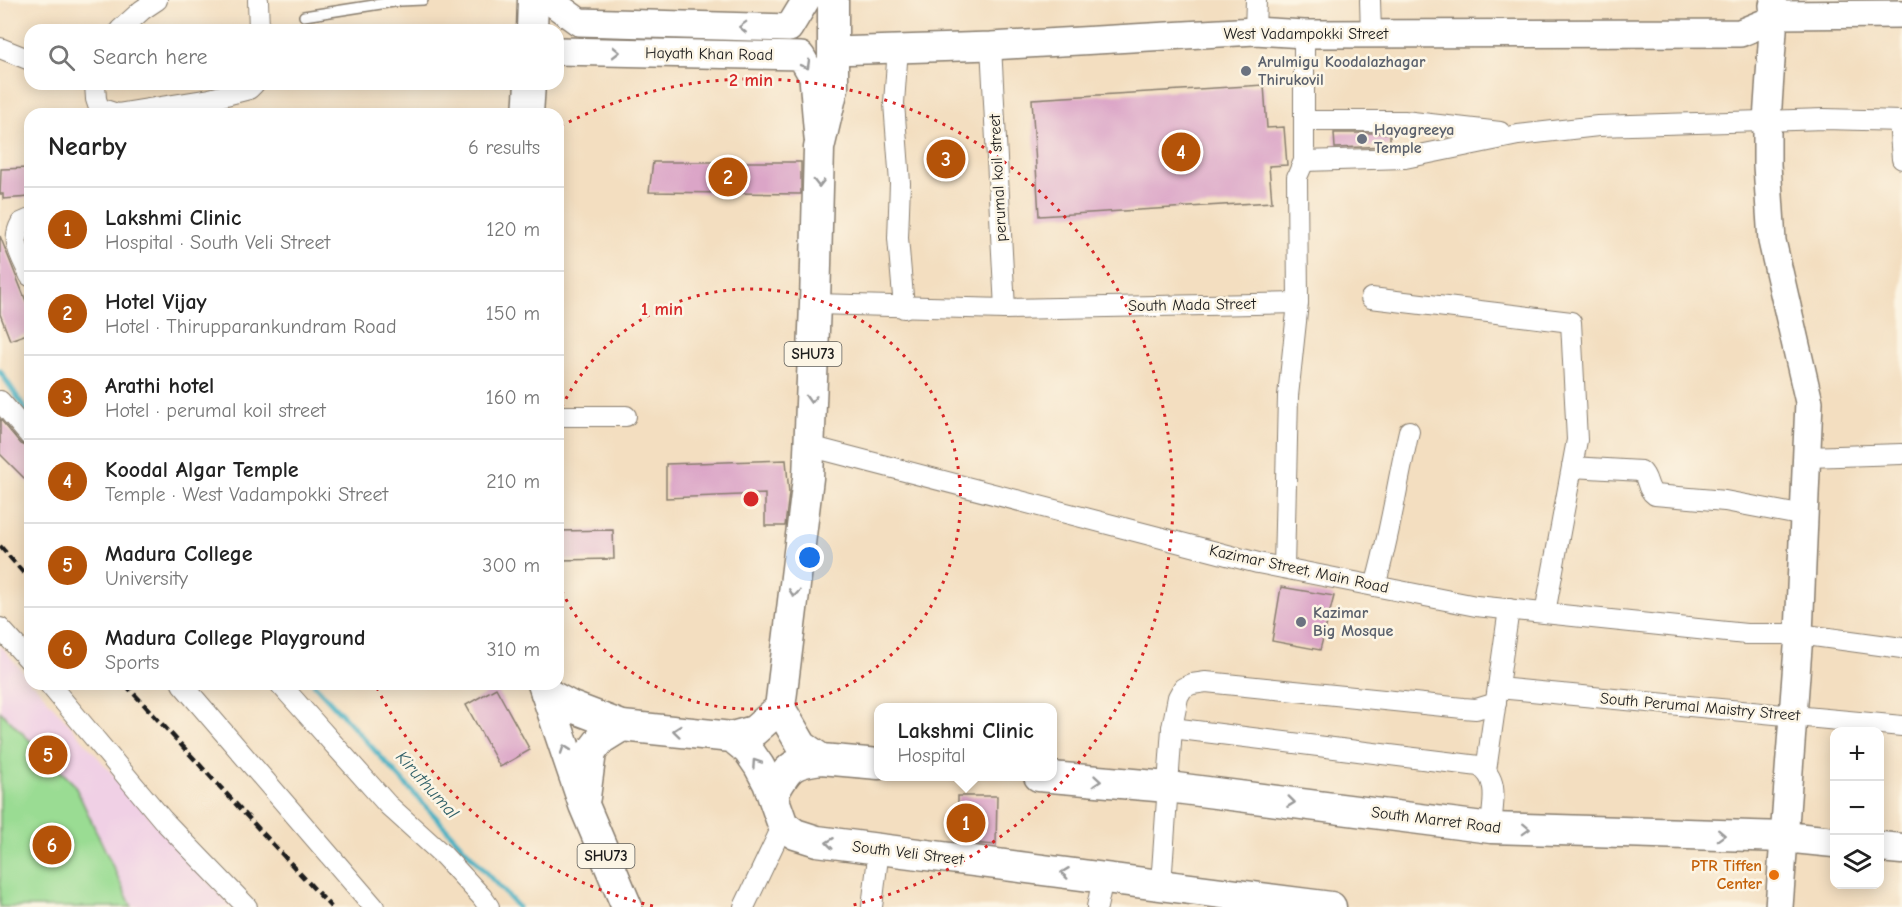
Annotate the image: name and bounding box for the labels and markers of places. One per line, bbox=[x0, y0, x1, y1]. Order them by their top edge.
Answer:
place label: Arulmigu Koodalazhagar Thirukovil bbox=[1258, 53, 1426, 89]
marker: Arulmigu Koodalazhagar Thirukovil bbox=[1239, 64, 1253, 78]
place label: Hayagreeya Temple bbox=[1374, 121, 1454, 157]
pin: 4 bbox=[1162, 130, 1200, 174]
marker: Hayagreeya Temple bbox=[1355, 132, 1369, 146]
pin: 3 bbox=[926, 136, 966, 182]
pin: 2 bbox=[708, 154, 748, 200]
centre of rings bbox=[741, 489, 761, 509]
place label: Kazimar Big Mosque bbox=[1313, 604, 1394, 640]
marker: Kazimar Big Mosque bbox=[1294, 615, 1308, 629]
pin: 5 bbox=[28, 732, 68, 777]
pin: 1 bbox=[946, 800, 986, 846]
pin: 6 bbox=[32, 822, 72, 868]
place label: PTR Tiffen Center bbox=[1691, 857, 1763, 893]
marker: PTR Tiffen Center bbox=[1767, 868, 1781, 882]

